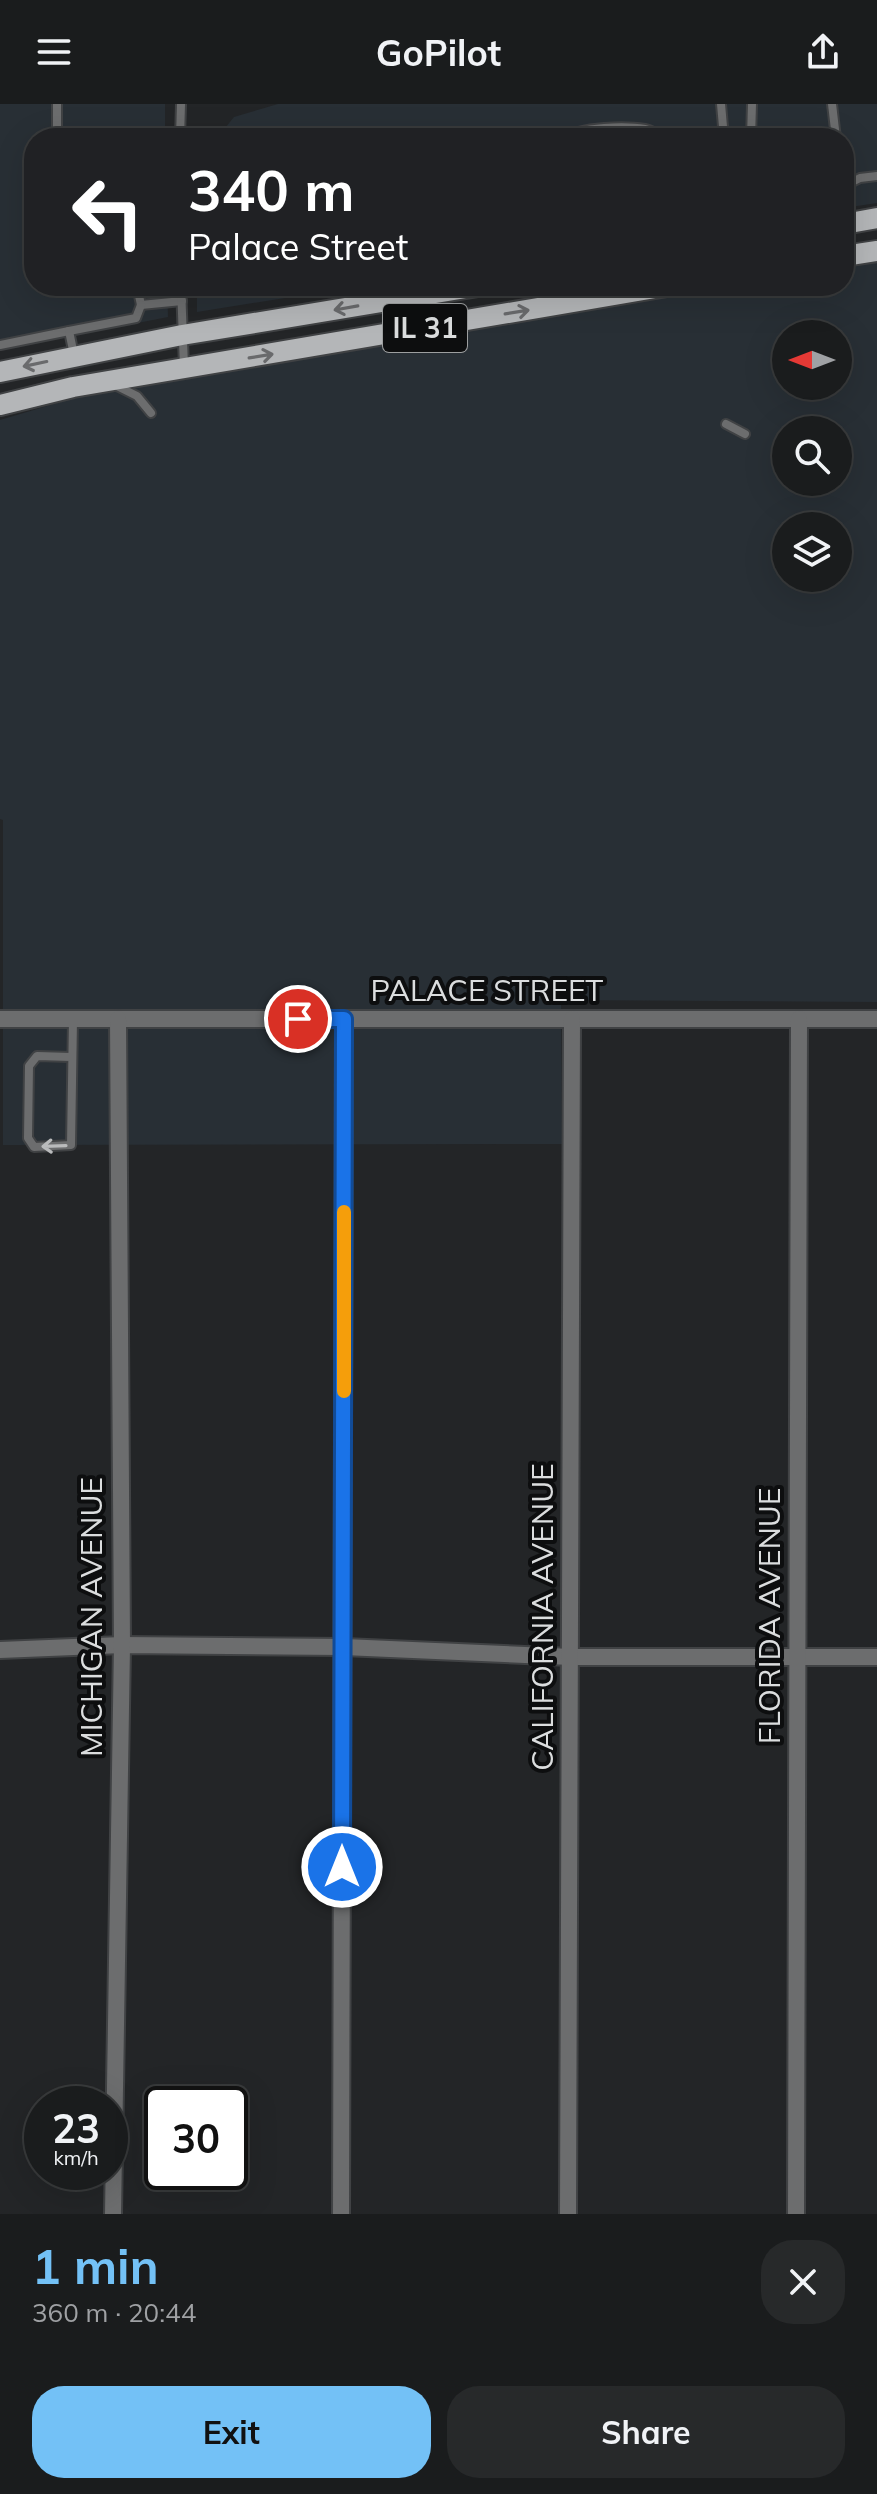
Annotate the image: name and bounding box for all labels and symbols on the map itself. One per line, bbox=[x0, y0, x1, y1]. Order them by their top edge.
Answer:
one-way arrow bbox=[334, 302, 360, 317]
road number: IL 31 bbox=[383, 304, 467, 352]
one-way arrow bbox=[504, 304, 529, 319]
north arrow bbox=[772, 320, 852, 400]
one-way arrow bbox=[248, 347, 273, 362]
one-way arrow bbox=[23, 357, 49, 372]
street label: PALACE STREET bbox=[371, 971, 603, 1009]
pin bbox=[264, 985, 332, 1053]
one-way arrow bbox=[41, 1139, 68, 1154]
street label: CALIFORNIA AVENUE bbox=[523, 1463, 561, 1771]
street label: MICHIGAN AVENUE bbox=[72, 1477, 110, 1757]
street label: FLORIDA AVENUE bbox=[750, 1488, 788, 1744]
position arrow bbox=[300, 1825, 384, 1909]
speed limit sign: 30 bbox=[144, 2086, 248, 2190]

